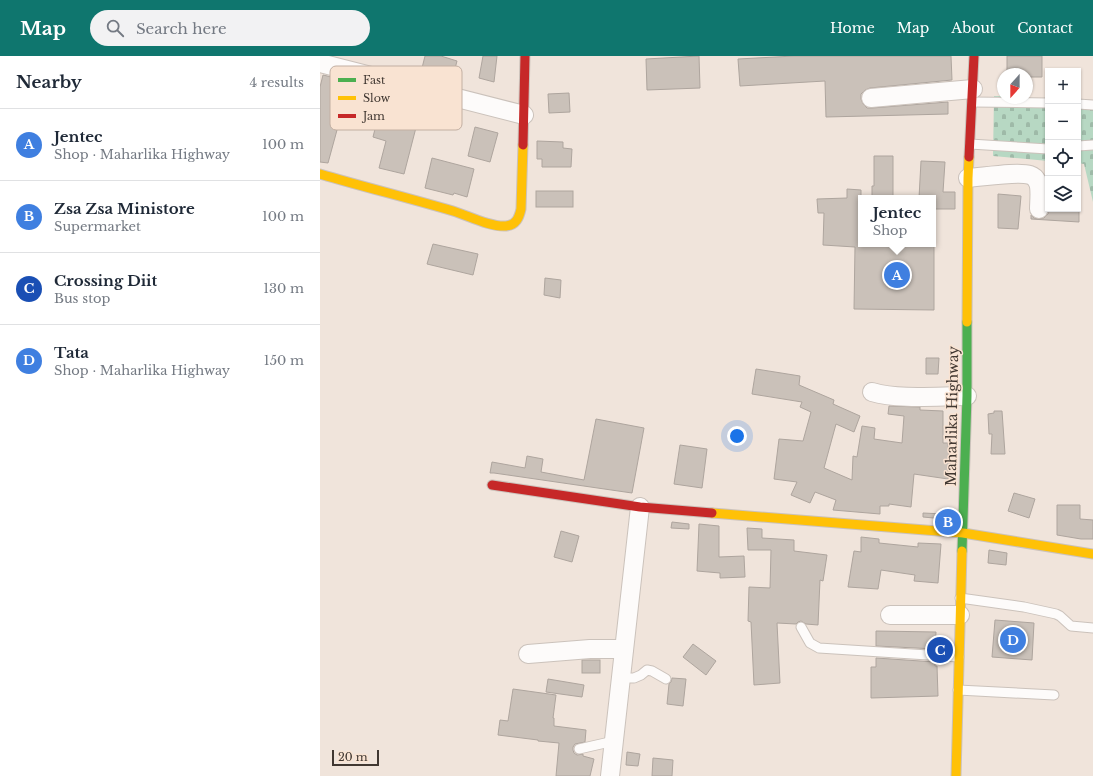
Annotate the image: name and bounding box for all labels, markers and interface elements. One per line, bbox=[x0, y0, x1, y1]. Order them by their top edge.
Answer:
search box bbox=[90, 10, 370, 46]
text: Map bbox=[20, 17, 66, 40]
icon: search bbox=[104, 17, 126, 39]
text: Search here bbox=[136, 19, 227, 38]
text: Home bbox=[830, 19, 875, 37]
text: Map bbox=[897, 19, 929, 37]
text: About bbox=[951, 19, 995, 37]
text: Contact bbox=[1017, 19, 1073, 37]
legend bbox=[330, 66, 462, 130]
north arrow bbox=[997, 68, 1033, 104]
map controls bbox=[1045, 68, 1081, 212]
button: + bbox=[1045, 68, 1081, 104]
text: Nearby bbox=[16, 72, 82, 93]
text: Fast bbox=[363, 73, 386, 87]
text: 4 results bbox=[250, 74, 304, 91]
text: Slow bbox=[363, 91, 391, 105]
button: − bbox=[1045, 104, 1081, 140]
text: Jam bbox=[361, 109, 385, 123]
text: Jentec bbox=[54, 127, 102, 146]
text: A bbox=[24, 136, 34, 153]
text: 100 m bbox=[262, 136, 304, 153]
button: locate bbox=[1045, 140, 1081, 176]
text: Shop · Maharlika Highway bbox=[54, 146, 230, 163]
button: layers bbox=[1045, 176, 1081, 212]
popup bbox=[858, 195, 936, 247]
text: Zsa Zsa Ministore bbox=[54, 199, 195, 218]
text: Jentec bbox=[873, 203, 921, 222]
text: B bbox=[24, 208, 34, 225]
text: 100 m bbox=[262, 208, 304, 225]
text: Supermarket bbox=[54, 218, 141, 235]
text: Shop bbox=[873, 222, 907, 239]
pin: A bbox=[884, 260, 910, 290]
text: Crossing Diit bbox=[54, 271, 157, 290]
text: C bbox=[24, 280, 34, 297]
text: 130 m bbox=[263, 280, 304, 297]
text: Bus stop bbox=[54, 290, 110, 307]
text: Tata bbox=[54, 343, 89, 362]
street label: Maharlika Highway bbox=[942, 346, 962, 486]
text: D bbox=[23, 352, 35, 369]
text: 150 m bbox=[264, 352, 304, 369]
text: Shop · Maharlika Highway bbox=[54, 362, 230, 379]
your location bbox=[727, 426, 747, 446]
pin: B bbox=[935, 507, 961, 537]
pin: D bbox=[1000, 625, 1026, 655]
pin: C bbox=[927, 635, 953, 665]
scale bar bbox=[332, 748, 379, 767]
text: 20 m bbox=[338, 750, 368, 764]

